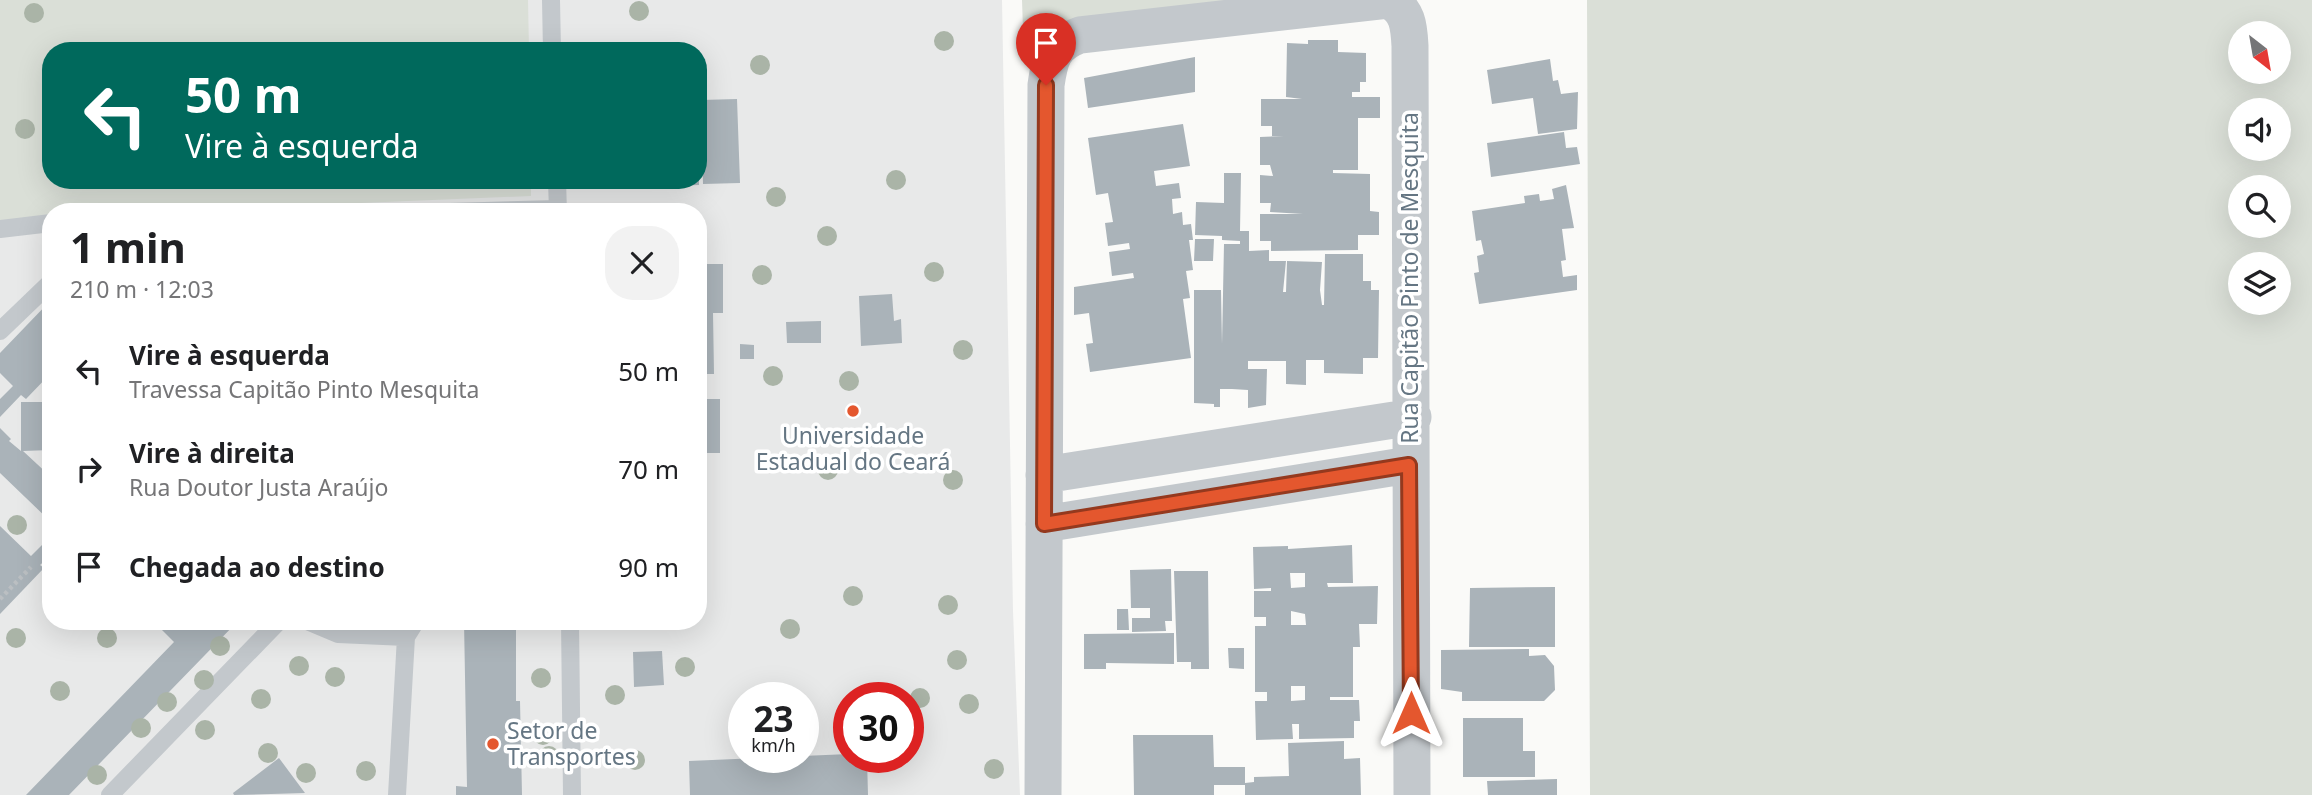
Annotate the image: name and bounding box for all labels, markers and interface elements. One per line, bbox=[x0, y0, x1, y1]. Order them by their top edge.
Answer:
pin bbox=[1016, 13, 1076, 85]
north arrow bbox=[2228, 21, 2291, 84]
map controls bbox=[2228, 21, 2291, 315]
icon: arrive bbox=[1027, 24, 1065, 62]
text: 50 m bbox=[185, 61, 302, 127]
icon: left bbox=[70, 70, 161, 161]
button: sound bbox=[2228, 98, 2291, 161]
street label: Rua Capitão Pinto de Mesquita bbox=[1393, 112, 1425, 444]
text: Vire à esquerda bbox=[185, 124, 419, 167]
button: search bbox=[2228, 175, 2291, 238]
text: 1 min bbox=[70, 218, 186, 275]
button: close bbox=[605, 226, 679, 300]
button: layers bbox=[2228, 252, 2291, 315]
text: 210 m · 12:03 bbox=[70, 273, 214, 305]
text: Vire à esquerda bbox=[129, 337, 330, 373]
icon: left bbox=[70, 352, 108, 390]
text: 50 m bbox=[618, 353, 679, 389]
text: Travessa Capitão Pinto Mesquita bbox=[129, 373, 479, 405]
marker: Universidade Estadual do Ceará bbox=[845, 403, 861, 419]
place label: Universidade Estadual do Ceará bbox=[756, 419, 950, 477]
text: Vire à direita bbox=[129, 435, 295, 471]
icon: right bbox=[70, 450, 108, 488]
text: 70 m bbox=[618, 451, 679, 487]
text: Rua Doutor Justa Araújo bbox=[129, 471, 388, 503]
icon: arrive bbox=[70, 548, 108, 586]
text: Chegada ao destino bbox=[129, 549, 385, 585]
text: 90 m bbox=[618, 549, 679, 585]
position arrow bbox=[1374, 676, 1448, 750]
speed limit sign: 30 bbox=[833, 682, 924, 773]
text: 23 bbox=[753, 695, 794, 742]
place label: Setor de Transportes bbox=[507, 714, 636, 772]
text: km/h bbox=[751, 733, 796, 757]
marker: Setor de Transportes bbox=[485, 736, 501, 752]

